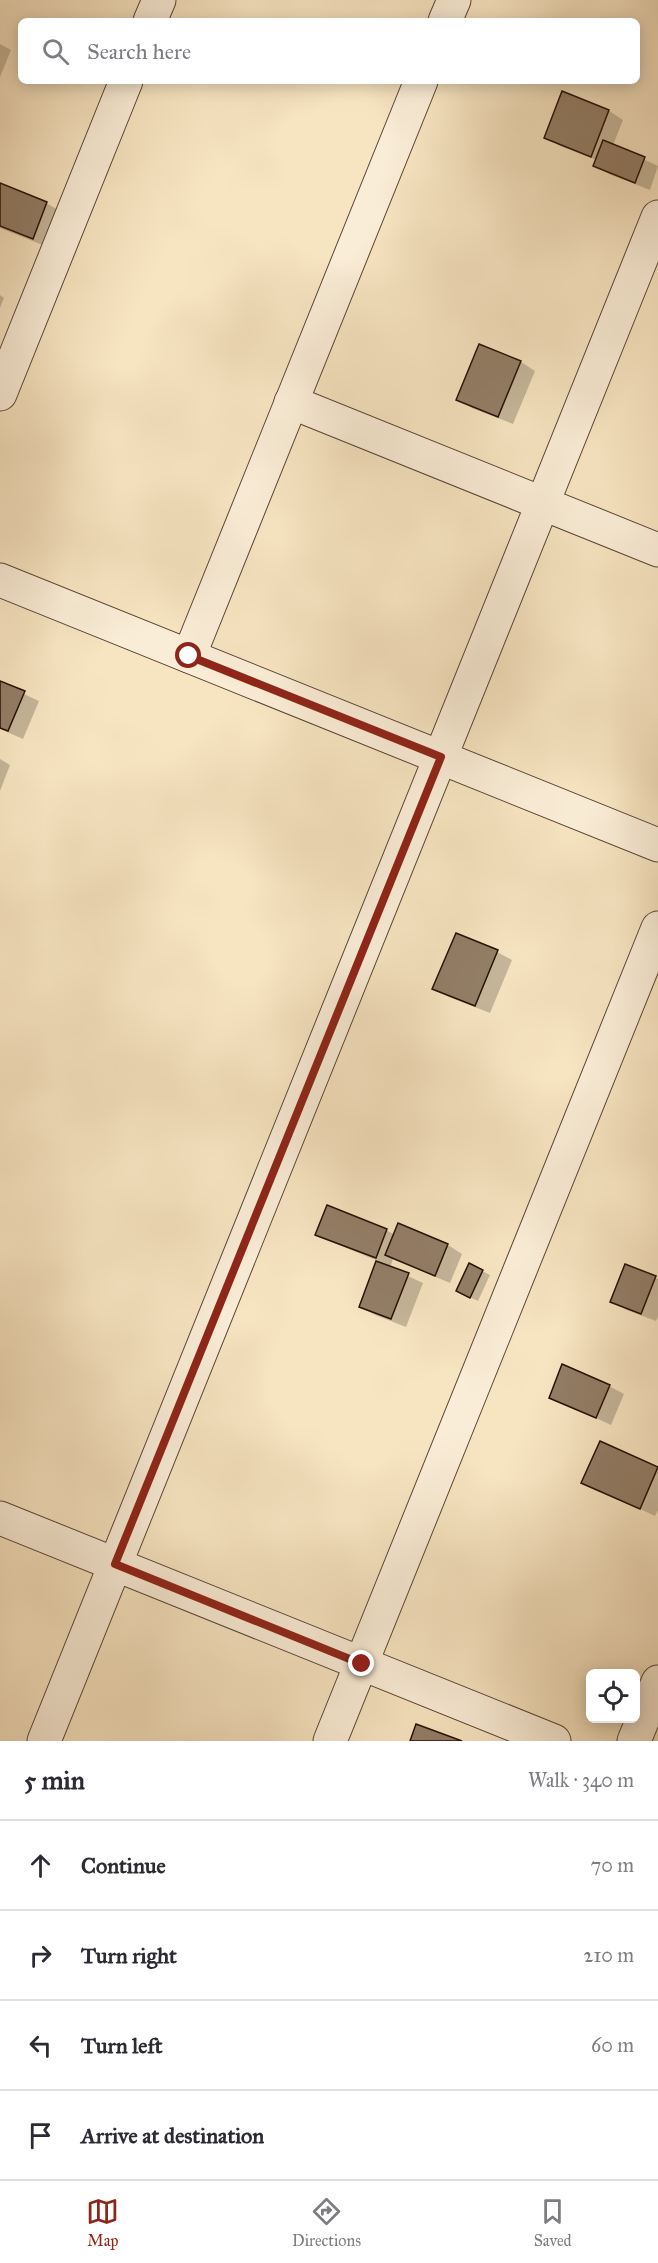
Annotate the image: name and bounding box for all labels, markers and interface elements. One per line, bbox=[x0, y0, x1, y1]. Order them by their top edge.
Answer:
search box bbox=[18, 18, 640, 84]
icon: search bbox=[39, 35, 72, 68]
text: Search here bbox=[87, 38, 191, 65]
route start bbox=[175, 642, 201, 668]
route end bbox=[348, 1650, 374, 1676]
map controls bbox=[586, 1669, 640, 1723]
button: locate bbox=[586, 1669, 640, 1723]
text: 5 min bbox=[24, 1764, 85, 1796]
text: Walk · 340 m bbox=[528, 1768, 634, 1792]
icon: ahead bbox=[24, 1849, 57, 1882]
text: Continue bbox=[81, 1852, 166, 1879]
text: 70 m bbox=[591, 1853, 634, 1877]
icon: right bbox=[24, 1939, 57, 1972]
text: Turn right bbox=[81, 1942, 177, 1969]
text: 210 m bbox=[584, 1943, 634, 1967]
icon: left bbox=[24, 2029, 57, 2062]
text: Turn left bbox=[81, 2032, 163, 2059]
text: 60 m bbox=[591, 2033, 634, 2057]
icon: arrive bbox=[24, 2119, 57, 2152]
text: Arrive at destination bbox=[81, 2122, 264, 2149]
tab: Map bbox=[86, 2195, 119, 2250]
tab: Directions bbox=[292, 2195, 361, 2250]
tab: Saved bbox=[534, 2195, 572, 2250]

